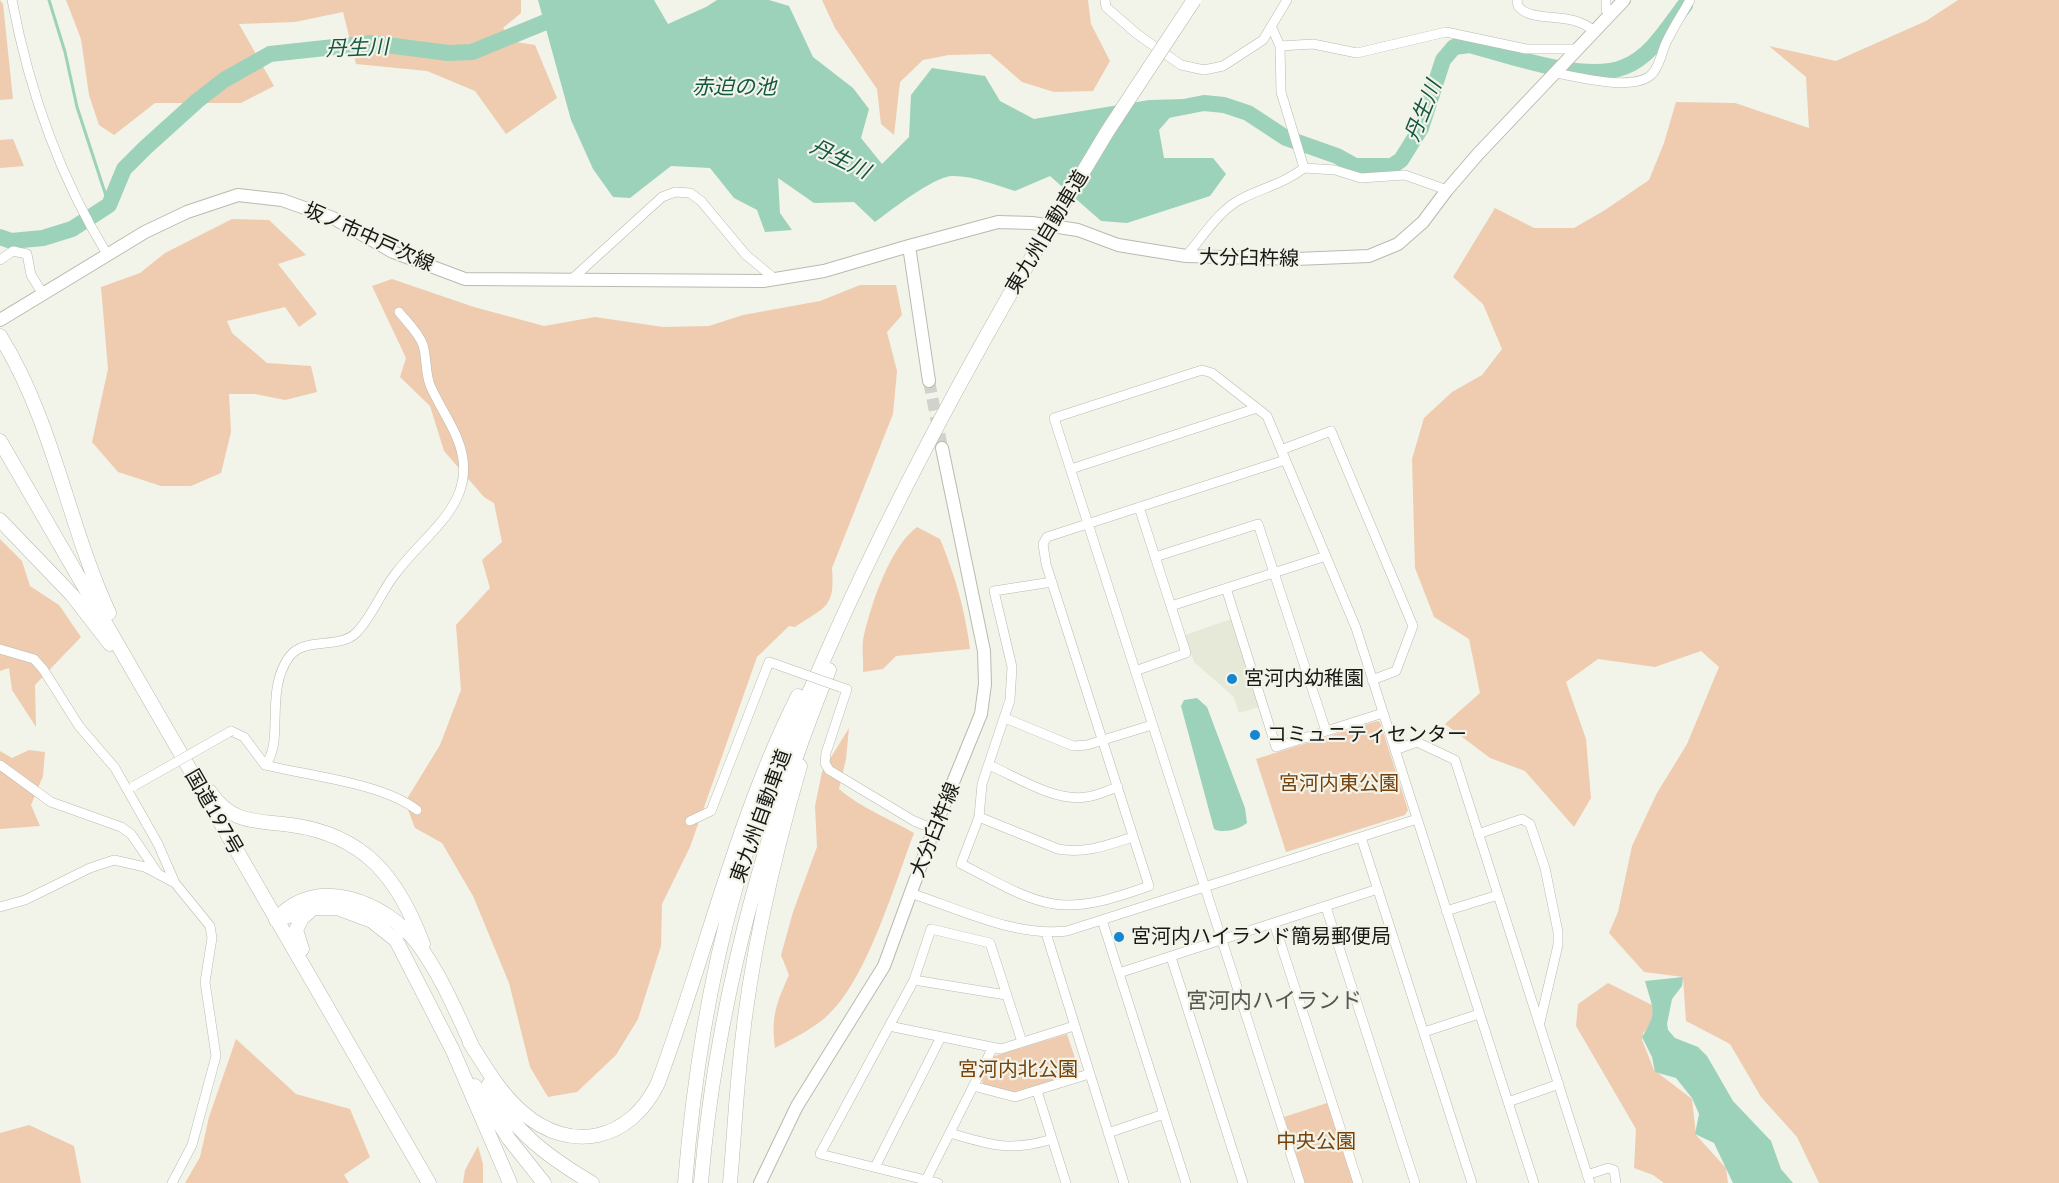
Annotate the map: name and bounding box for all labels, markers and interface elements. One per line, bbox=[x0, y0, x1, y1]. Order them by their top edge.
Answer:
water label: 丹生川 bbox=[325, 34, 389, 62]
water label: 赤迫の池 bbox=[692, 74, 776, 100]
water label: 丹生川 bbox=[1400, 77, 1446, 145]
water label: 丹生川 bbox=[806, 134, 874, 184]
street label: 東九州自動車道 bbox=[1001, 166, 1093, 298]
street label: 坂ノ市中戸次線 bbox=[300, 198, 438, 276]
street label: 大分臼杵線 bbox=[1199, 245, 1299, 271]
place label: 宮河内幼稚園 bbox=[1244, 667, 1364, 691]
marker: 宮河内幼稚園 bbox=[1225, 672, 1239, 686]
place label: コミュニティセンター bbox=[1267, 723, 1467, 747]
marker: コミュニティセンター bbox=[1248, 728, 1262, 742]
street label: 東九州自動車道 bbox=[726, 746, 796, 886]
street label: 国道197号 bbox=[180, 765, 248, 859]
park label: 宮河内東公園 bbox=[1279, 772, 1399, 796]
street label: 大分臼杵線 bbox=[905, 779, 965, 881]
place label: 宮河内ハイランド簡易郵便局 bbox=[1131, 925, 1391, 949]
marker: 宮河内ハイランド簡易郵便局 bbox=[1112, 930, 1126, 944]
district label: 宮河内ハイランド bbox=[1186, 988, 1362, 1014]
park label: 宮河内北公園 bbox=[958, 1058, 1078, 1082]
park label: 中央公園 bbox=[1276, 1130, 1356, 1154]

